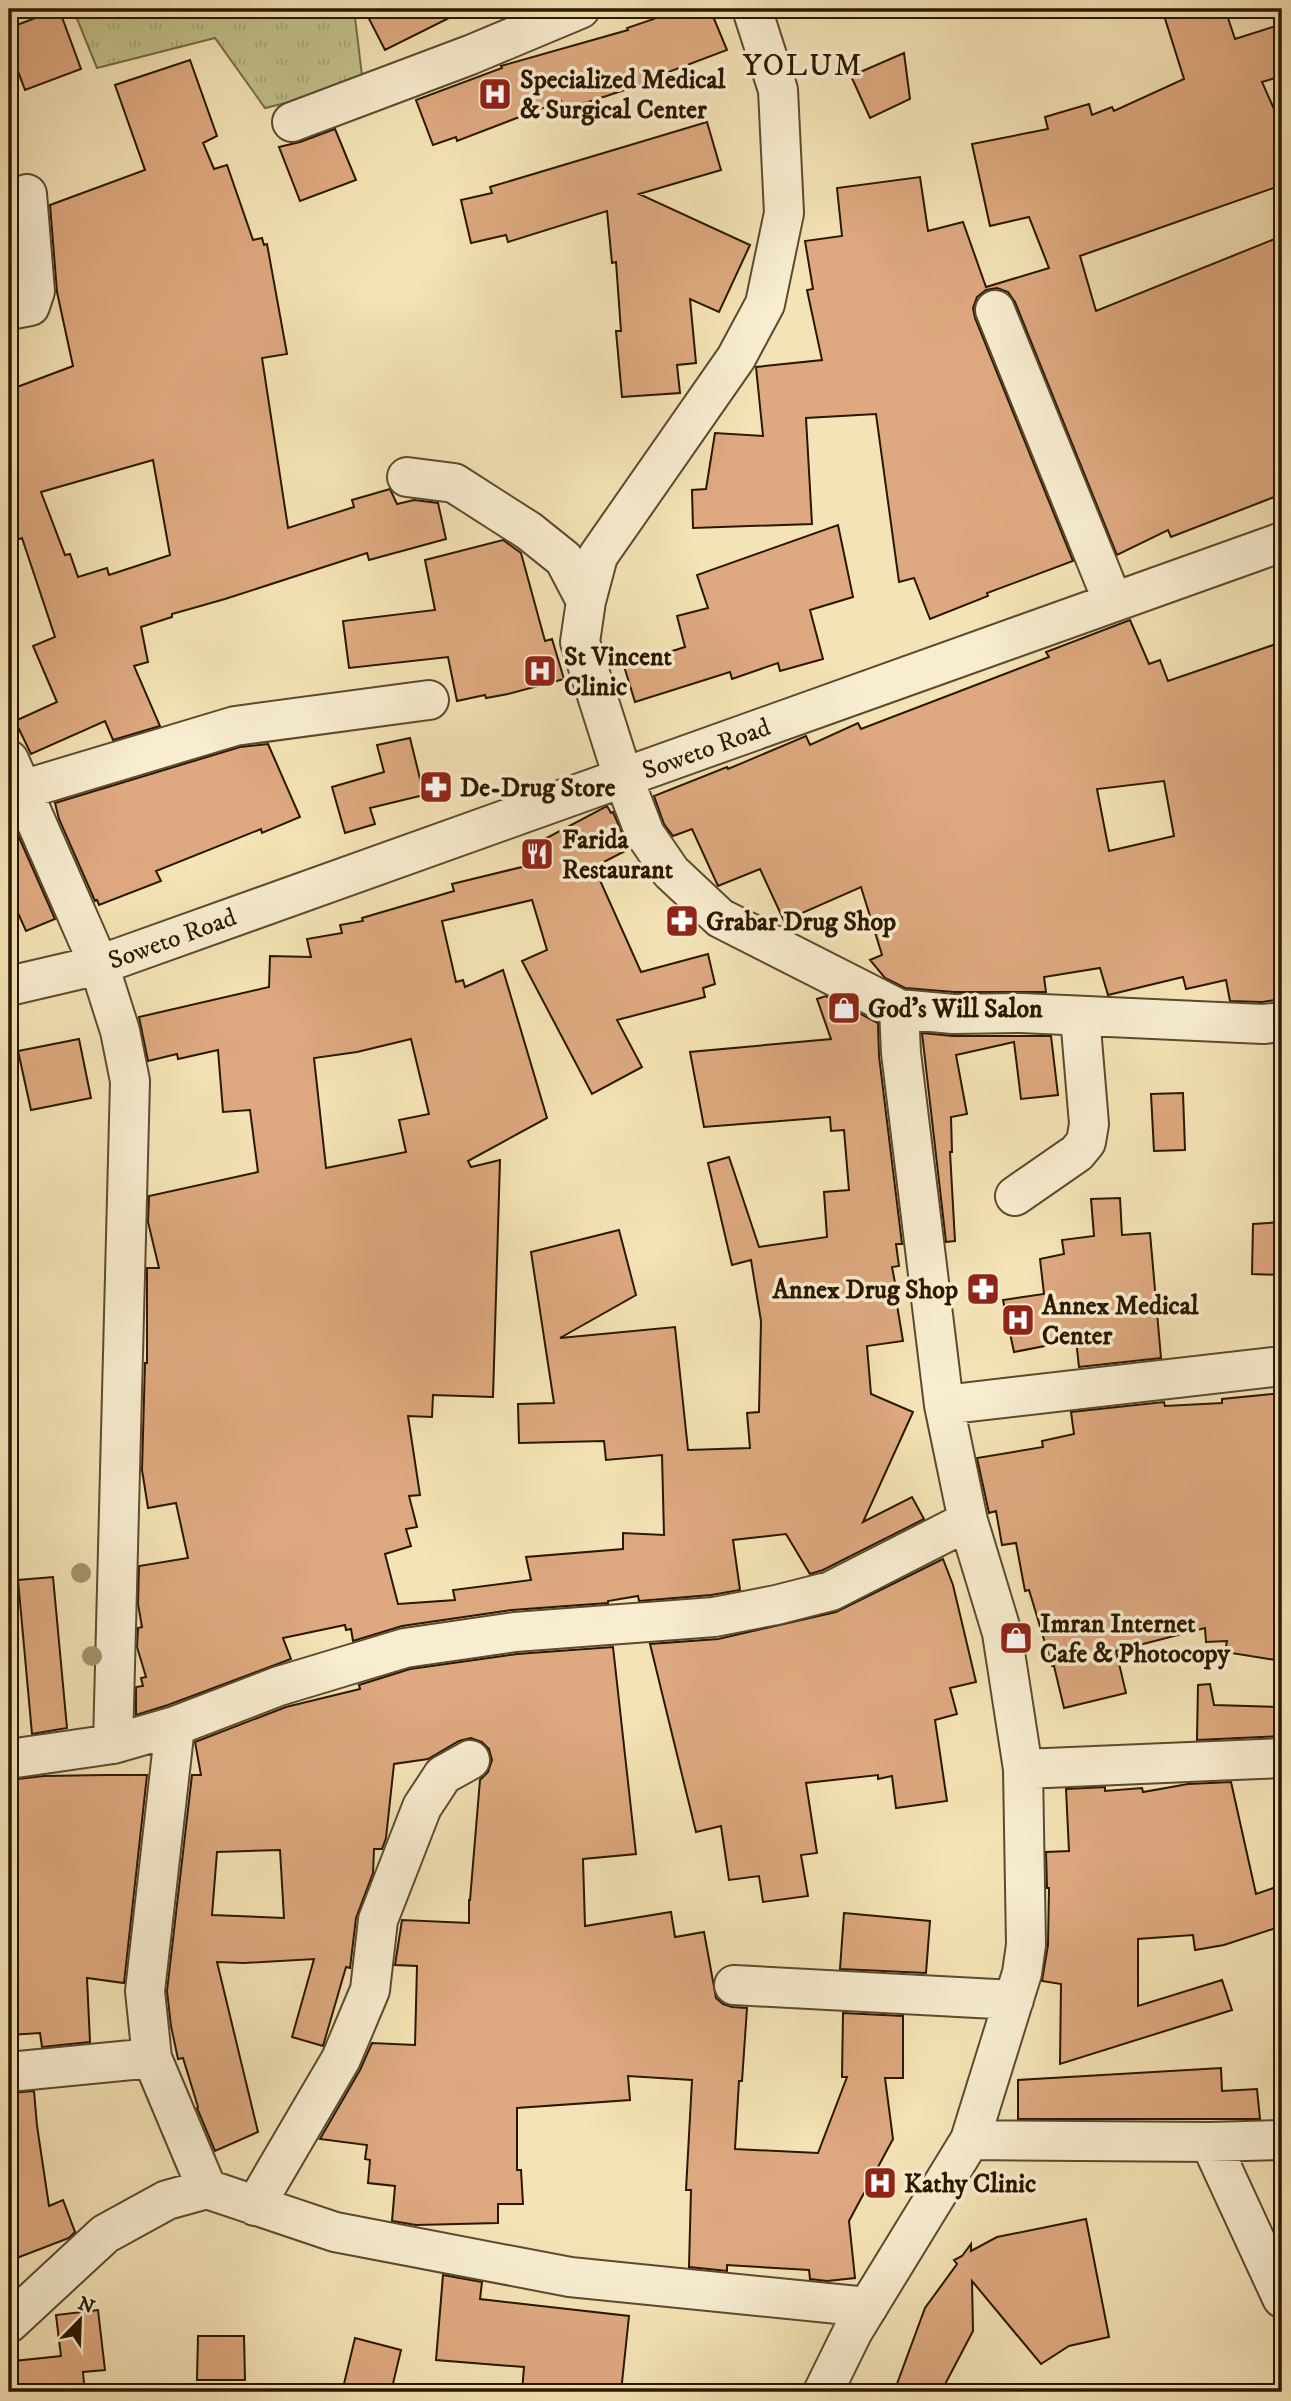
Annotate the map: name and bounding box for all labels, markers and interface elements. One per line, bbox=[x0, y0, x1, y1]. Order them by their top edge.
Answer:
district label: YOLUM bbox=[742, 48, 864, 85]
place label: Specialized Medical & Surgical Center bbox=[520, 64, 727, 127]
hospital icon: Specialized Medical & Surgical Center bbox=[476, 75, 514, 113]
place label: St Vincent Clinic bbox=[564, 641, 672, 704]
hospital icon: St Vincent Clinic bbox=[521, 652, 559, 690]
street label: Soweto Road bbox=[638, 711, 775, 788]
pharmacy icon: De-Drug Store bbox=[417, 768, 455, 806]
place label: De-Drug Store bbox=[460, 772, 616, 805]
place label: Farida Restaurant bbox=[562, 824, 674, 887]
restaurant icon: Farida Restaurant bbox=[518, 835, 556, 873]
street label: Soweto Road bbox=[104, 901, 241, 978]
pharmacy icon: Grabar Drug Shop bbox=[663, 902, 701, 940]
place label: Grabar Drug Shop bbox=[706, 906, 896, 939]
shop icon: God's Will Salon bbox=[825, 989, 863, 1027]
place label: God's Will Salon bbox=[868, 993, 1043, 1026]
pharmacy icon: Annex Drug Shop bbox=[964, 1270, 1002, 1308]
place label: Annex Drug Shop bbox=[772, 1274, 958, 1307]
place label: Annex Medical Center bbox=[1041, 1290, 1200, 1353]
hospital icon: Annex Medical Center bbox=[999, 1301, 1037, 1339]
place label: Imran Internet Cafe & Photocopy bbox=[1040, 1608, 1231, 1671]
shop icon: Imran Internet Cafe & Photocopy bbox=[997, 1619, 1035, 1657]
hospital icon: Kathy Clinic bbox=[861, 2164, 899, 2202]
place label: Kathy Clinic bbox=[904, 2168, 1036, 2201]
north arrow bbox=[46, 2286, 116, 2356]
text: N bbox=[74, 2292, 98, 2320]

